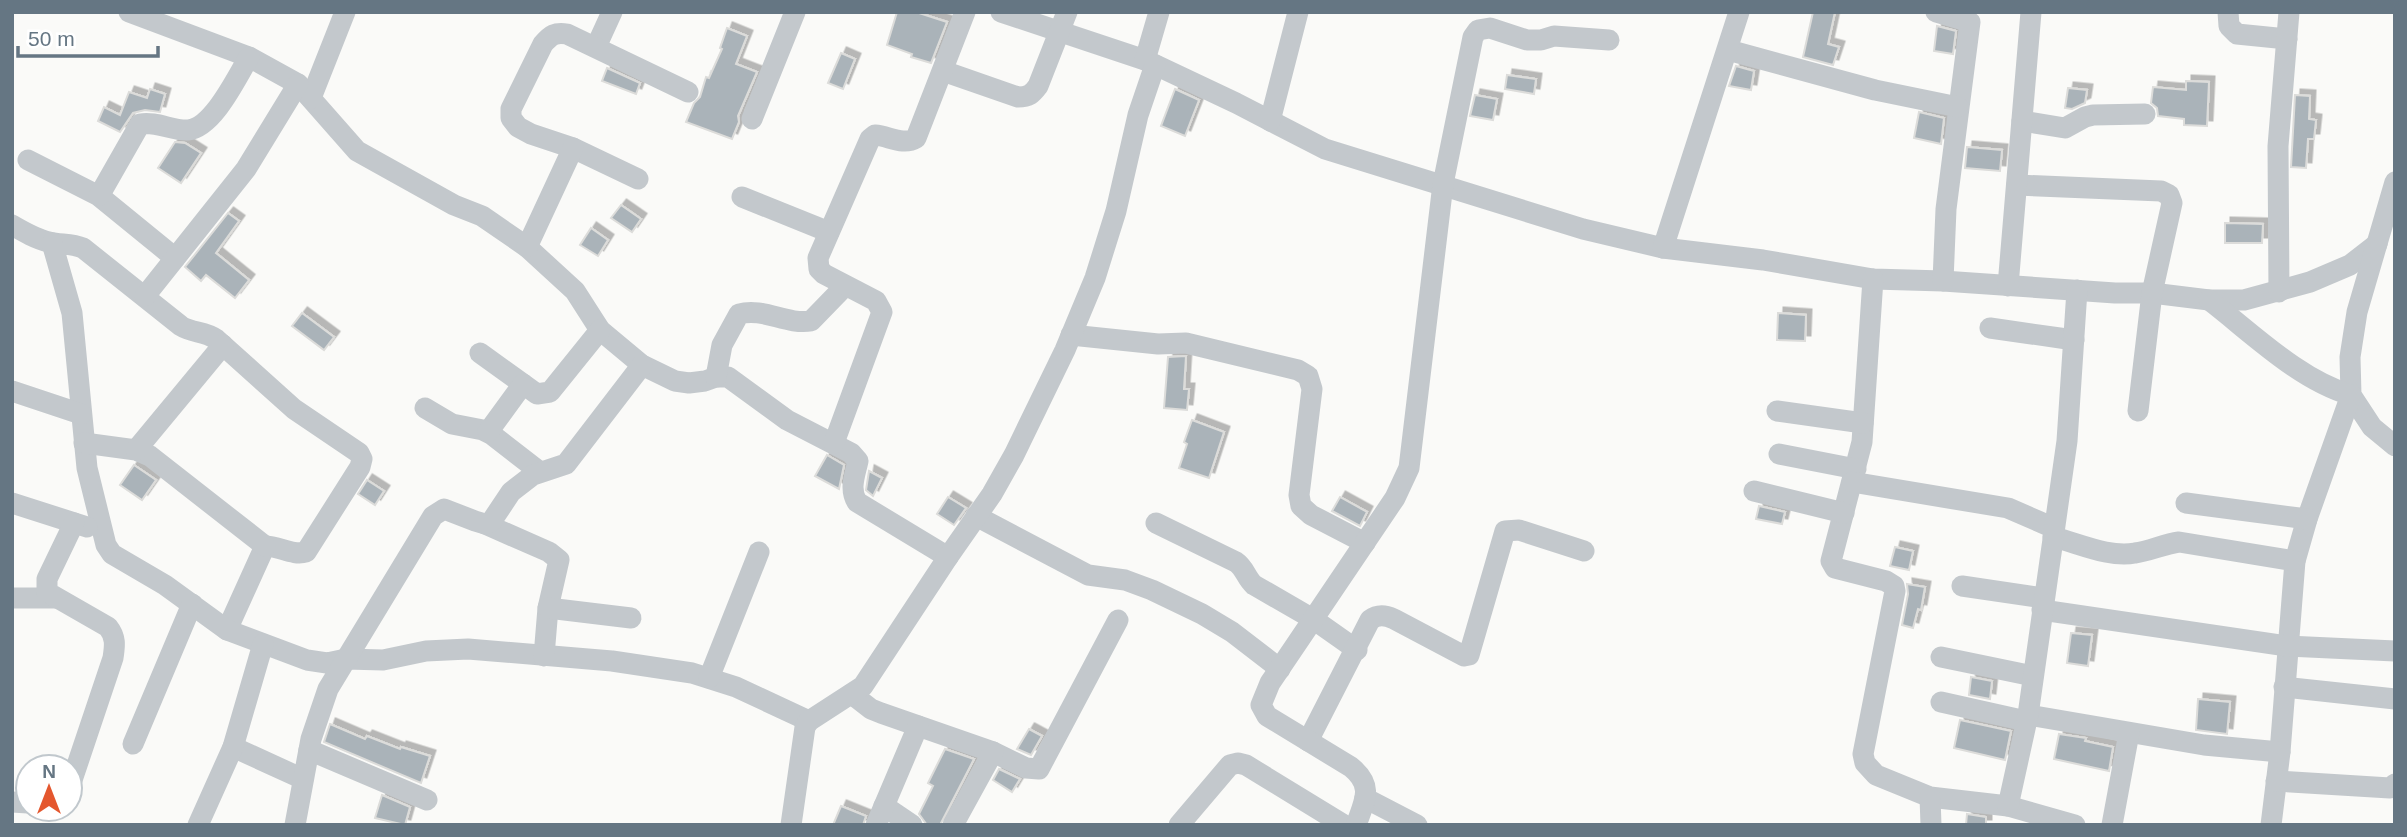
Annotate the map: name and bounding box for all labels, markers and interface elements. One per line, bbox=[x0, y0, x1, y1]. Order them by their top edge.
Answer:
scale bar bbox=[18, 14, 158, 58]
text: 50 m bbox=[28, 27, 75, 50]
north arrow bbox=[14, 753, 84, 823]
text: N bbox=[42, 761, 56, 782]

